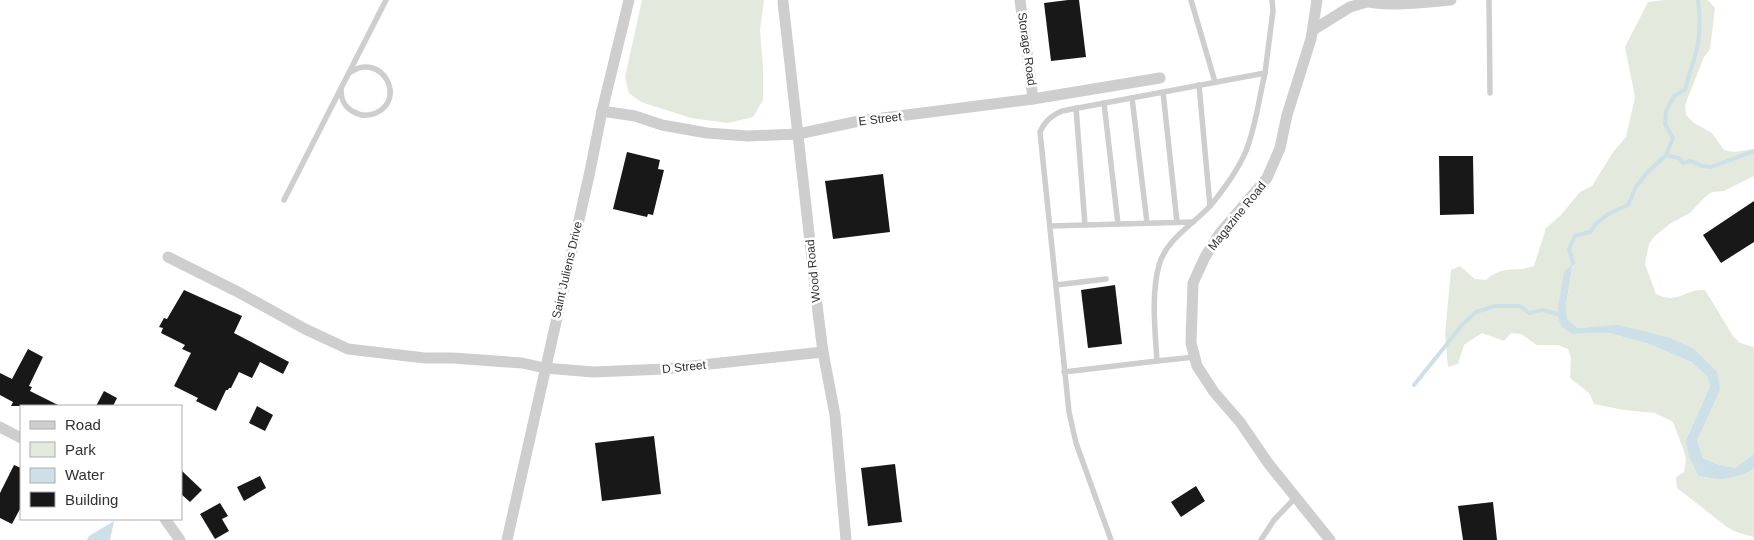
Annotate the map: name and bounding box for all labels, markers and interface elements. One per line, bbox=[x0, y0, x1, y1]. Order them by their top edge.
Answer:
street label: Storage Road bbox=[1015, 11, 1039, 87]
street label: E Street bbox=[858, 109, 903, 129]
street label: Magazine Road bbox=[1205, 179, 1269, 253]
street label: Saint Juliens Drive bbox=[549, 220, 585, 320]
street label: Wood Road bbox=[803, 239, 823, 303]
street label: D Street bbox=[661, 358, 707, 376]
legend bbox=[20, 405, 182, 520]
text: Road bbox=[65, 416, 101, 433]
text: Park bbox=[65, 441, 96, 458]
text: Water bbox=[65, 466, 104, 483]
text: Building bbox=[65, 491, 118, 508]

